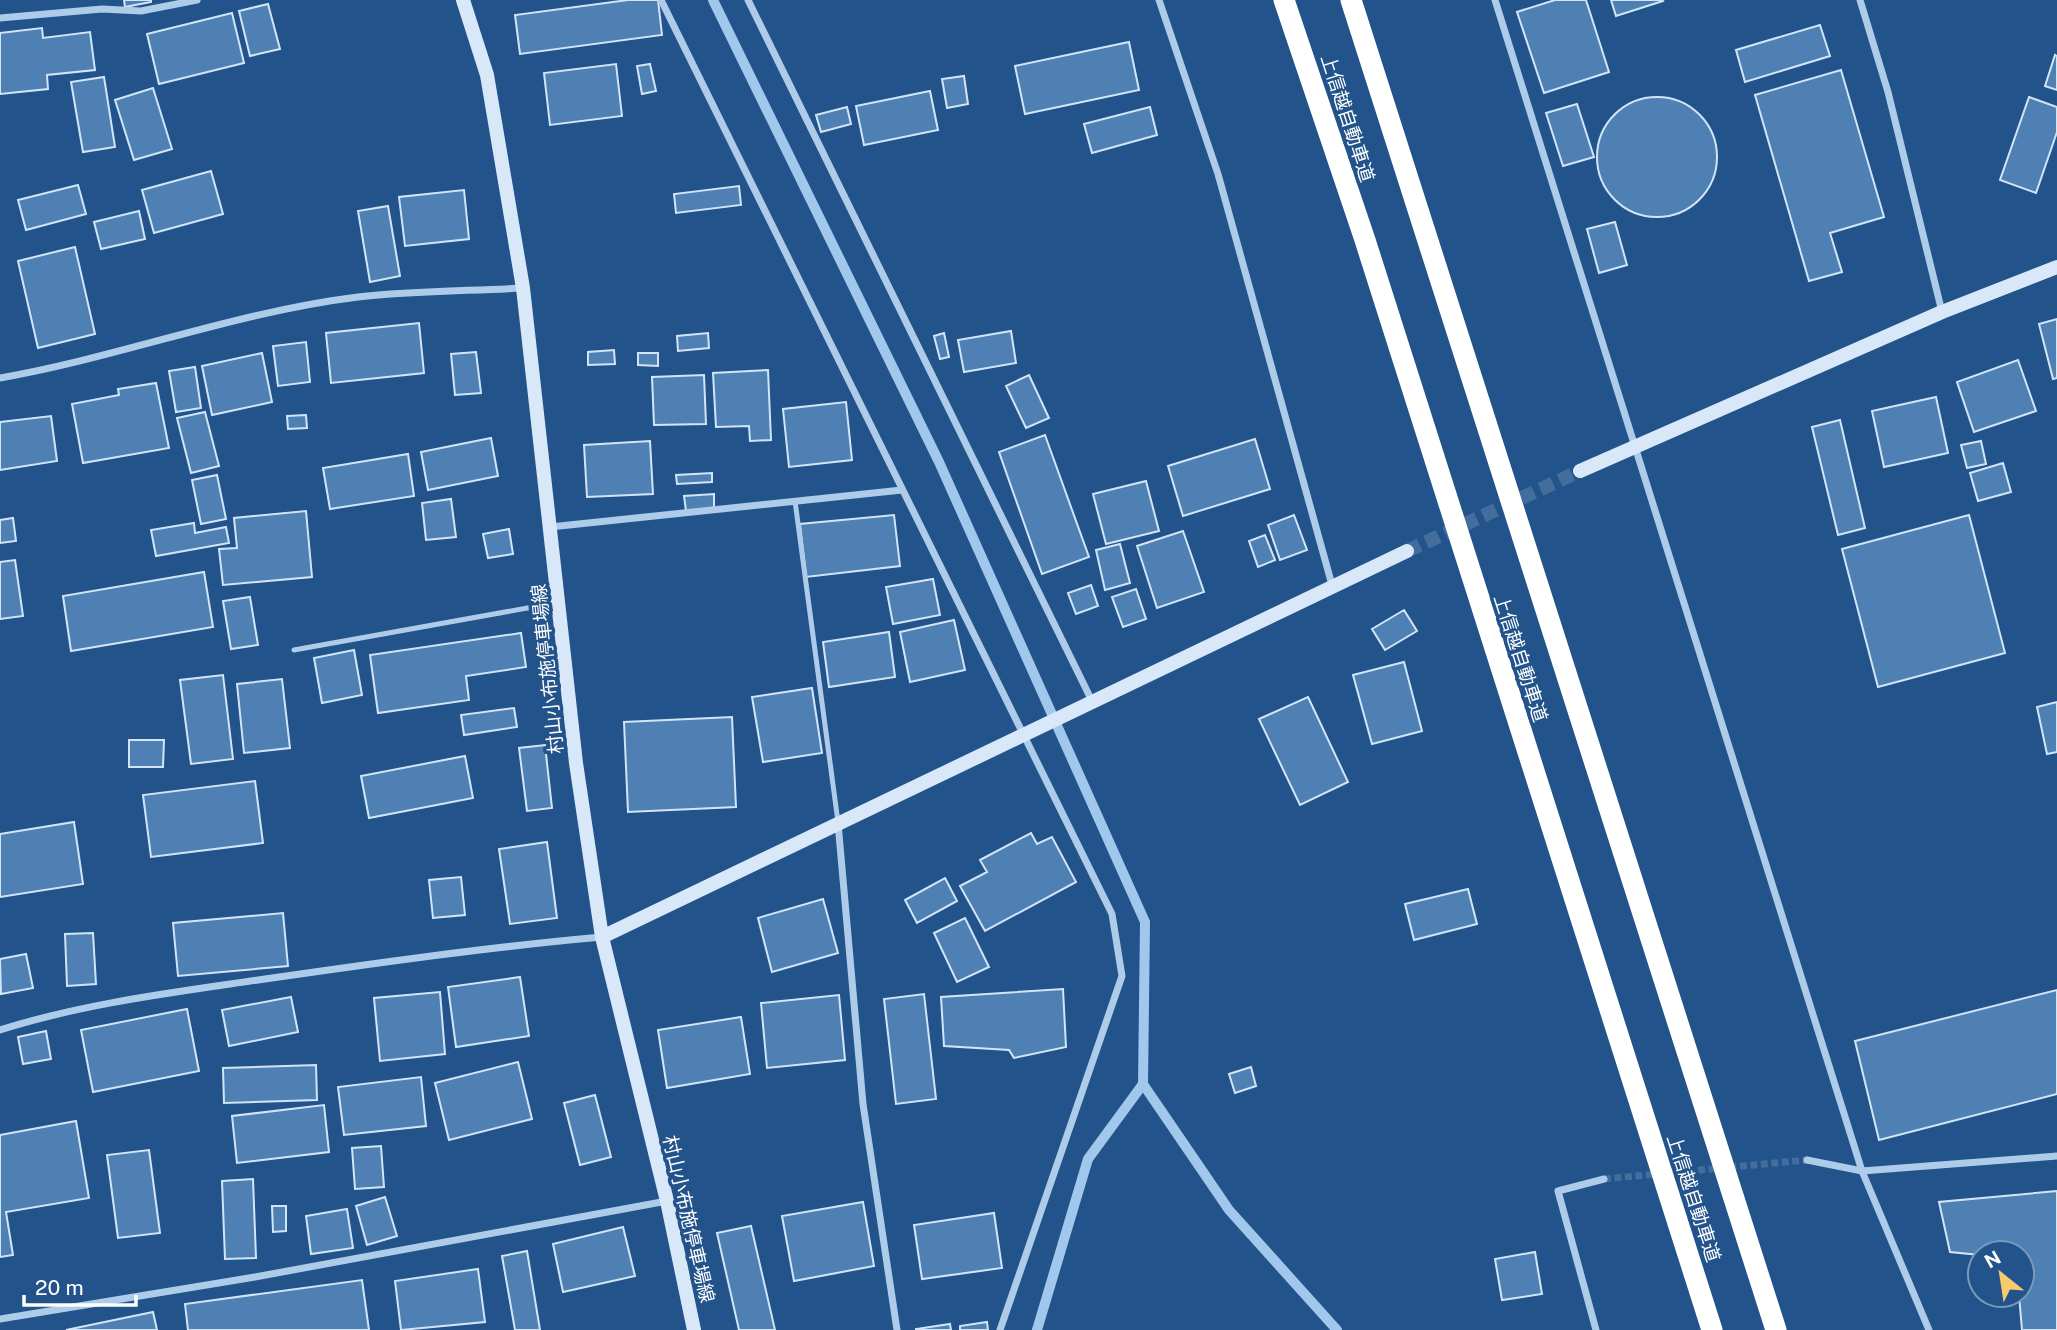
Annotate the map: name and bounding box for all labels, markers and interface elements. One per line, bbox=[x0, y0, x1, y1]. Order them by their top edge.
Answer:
street label: 上信越自動車道 bbox=[1317, 51, 1379, 185]
street label: 村山小布施停車場線 bbox=[527, 583, 567, 755]
street label: 上信越自動車道 bbox=[1490, 591, 1552, 725]
street label: 上信越自動車道 bbox=[1663, 1131, 1725, 1265]
street label: 村山小布施停車場線 bbox=[659, 1133, 719, 1305]
north arrow bbox=[1966, 1239, 2036, 1309]
text: N bbox=[1981, 1246, 2004, 1273]
scale bar bbox=[24, 1264, 136, 1308]
text: 20 m bbox=[35, 1275, 84, 1300]

